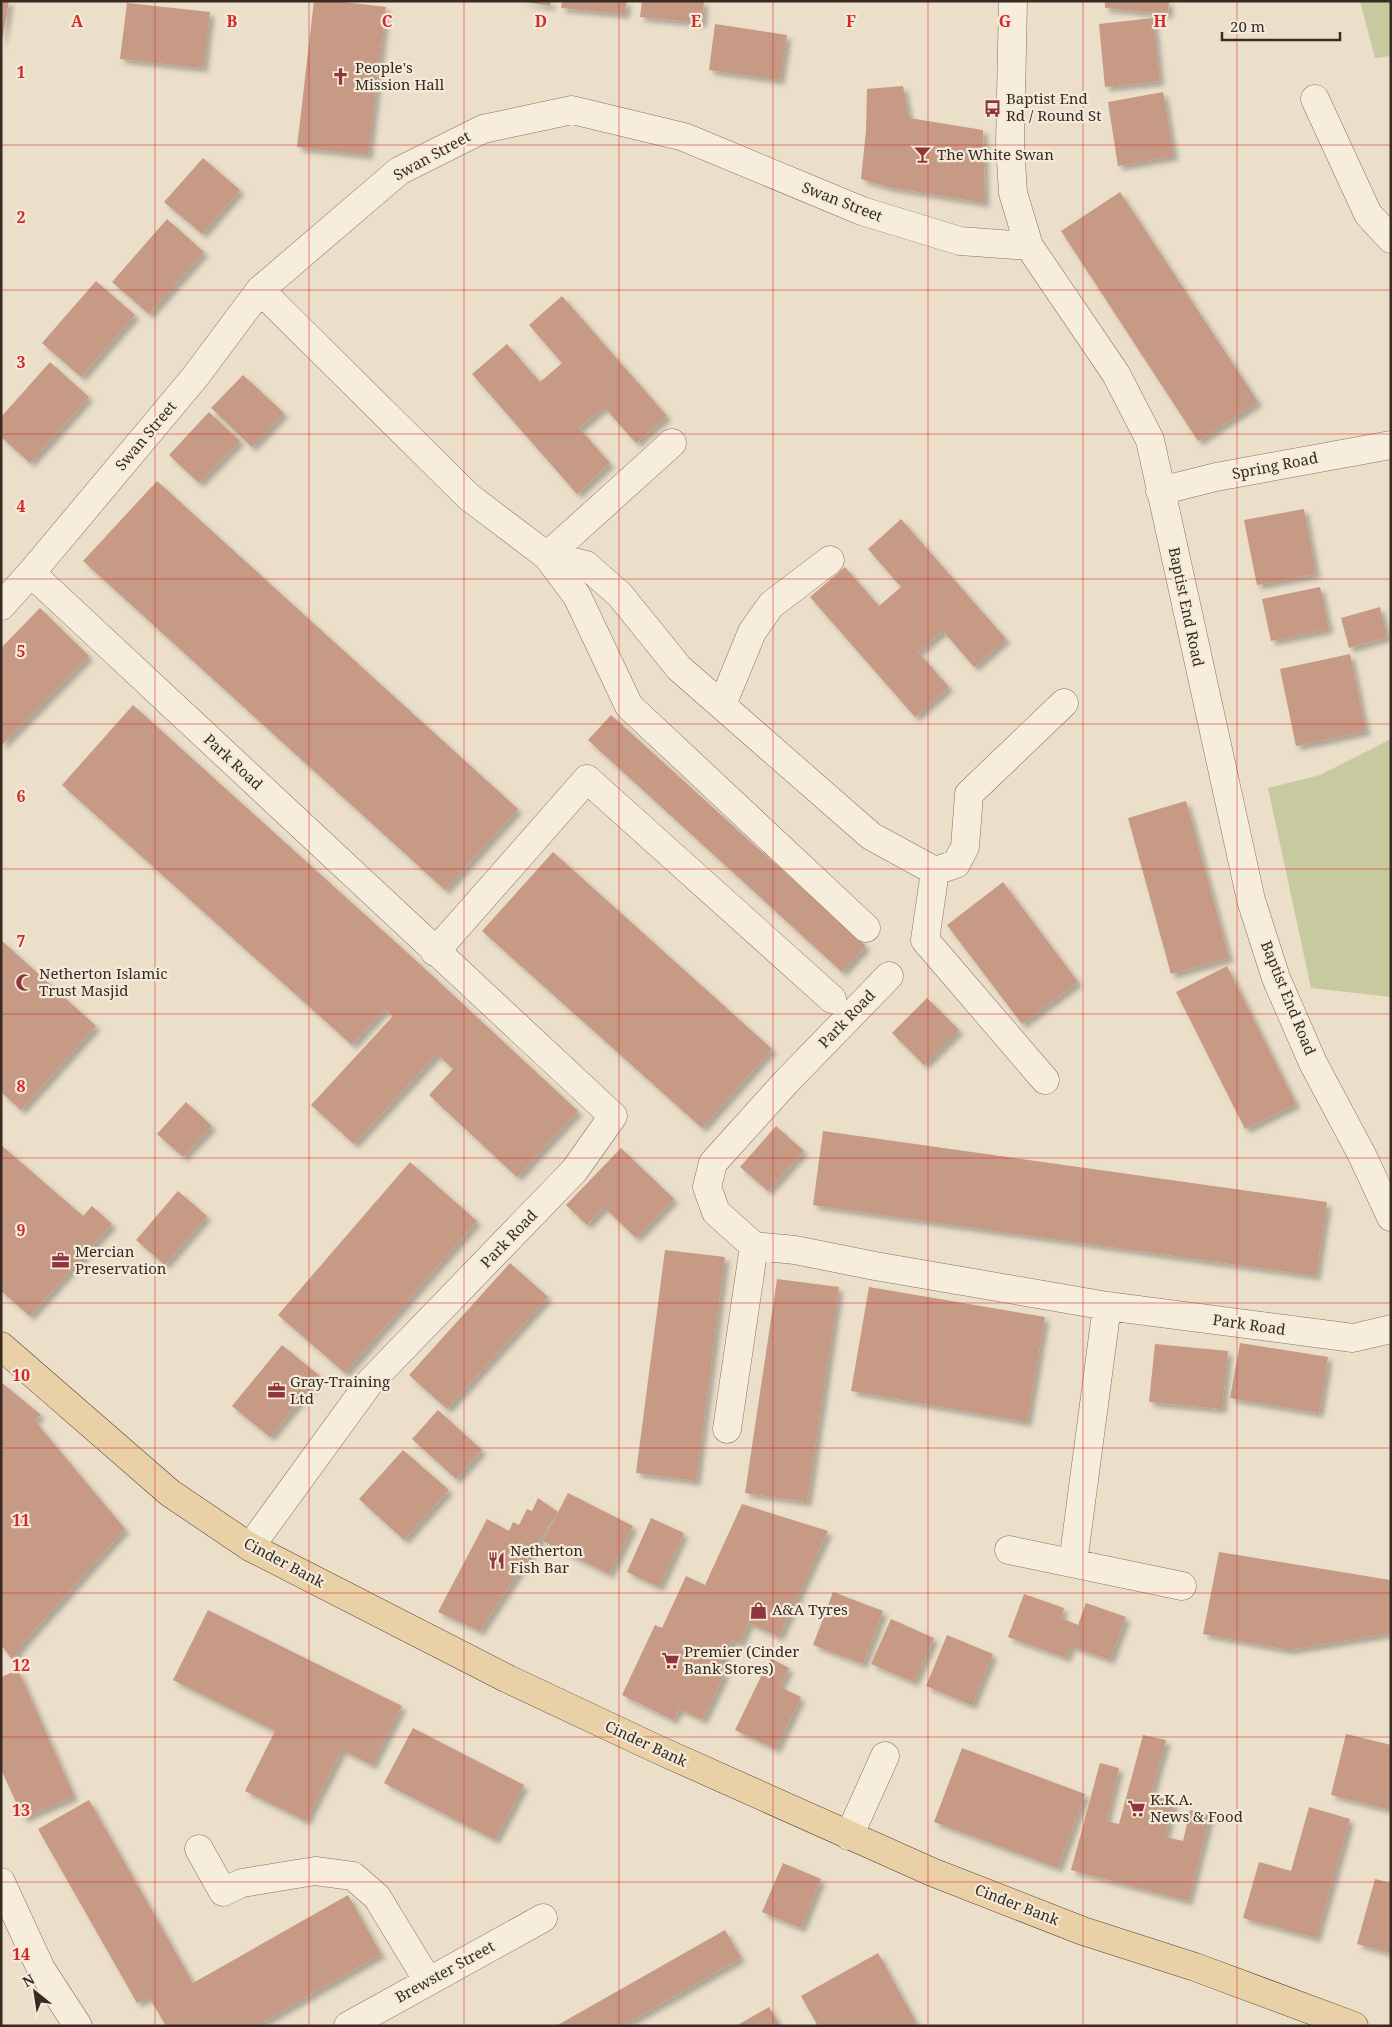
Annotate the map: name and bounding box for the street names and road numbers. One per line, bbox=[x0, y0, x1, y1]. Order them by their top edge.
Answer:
street label: Swan Street bbox=[390, 126, 473, 184]
street label: Swan Street bbox=[799, 177, 886, 226]
street label: Swan Street bbox=[110, 396, 180, 474]
street label: Spring Road bbox=[1230, 447, 1319, 483]
street label: Baptist End Road bbox=[1165, 545, 1209, 668]
street label: Park Road bbox=[200, 729, 267, 794]
street label: Baptist End Road bbox=[1257, 937, 1321, 1058]
street label: Park Road bbox=[814, 985, 879, 1052]
street label: Park Road bbox=[476, 1205, 541, 1272]
street label: Park Road bbox=[1211, 1309, 1287, 1339]
street label: Cinder Bank bbox=[241, 1532, 328, 1592]
street label: Cinder Bank bbox=[602, 1715, 691, 1771]
street label: Cinder Bank bbox=[972, 1879, 1063, 1929]
street label: Brewster Street bbox=[391, 1936, 498, 2007]

